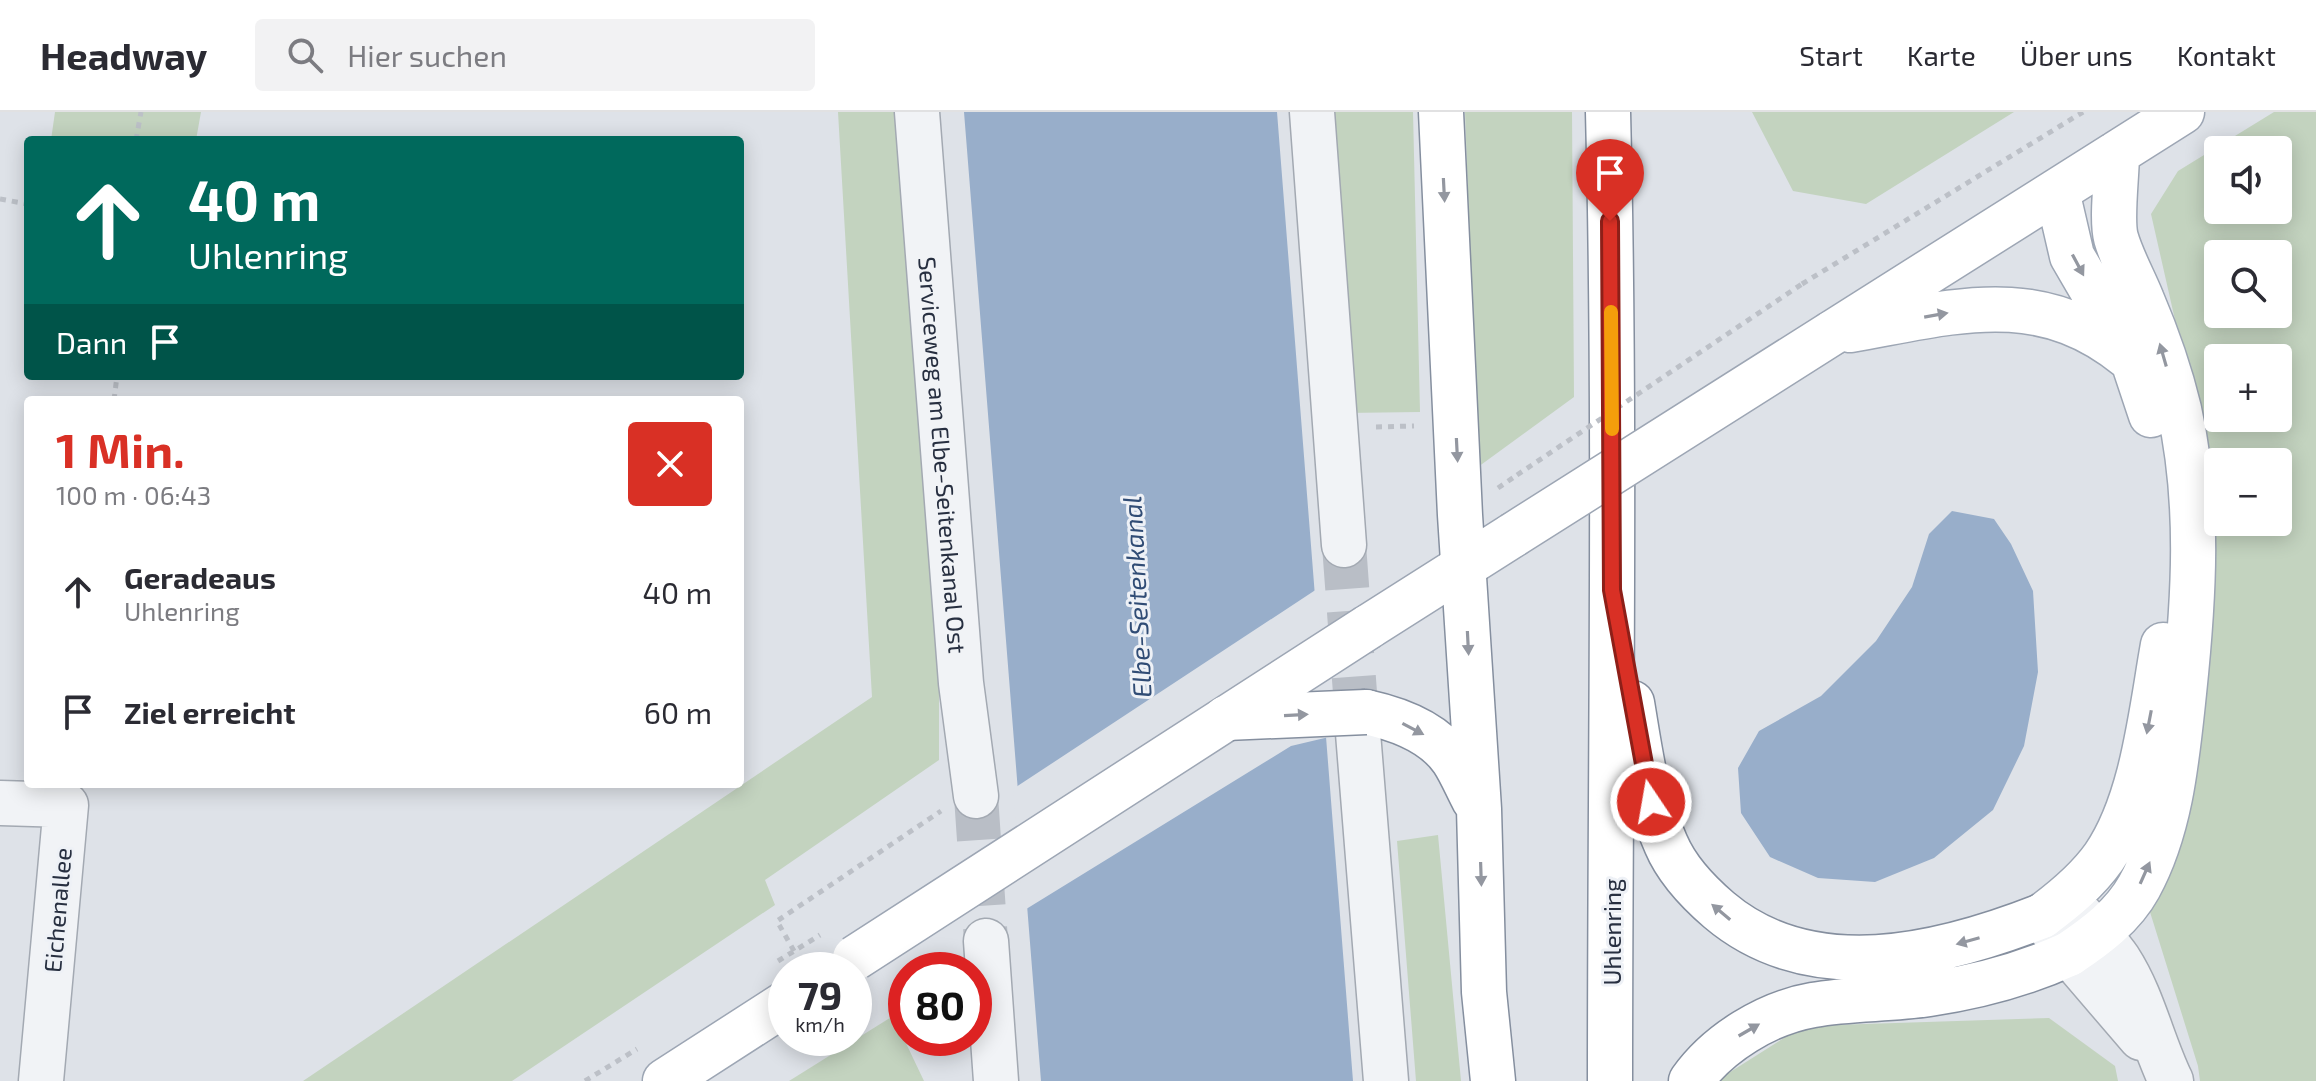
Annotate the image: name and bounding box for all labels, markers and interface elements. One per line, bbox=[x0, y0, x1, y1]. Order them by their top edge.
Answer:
search box bbox=[255, 19, 815, 91]
text: Headway bbox=[40, 32, 207, 78]
icon: search bbox=[283, 33, 327, 77]
text: Hier suchen bbox=[347, 37, 507, 73]
text: Start bbox=[1799, 38, 1863, 72]
text: Karte bbox=[1907, 38, 1976, 72]
text: Über uns bbox=[2020, 38, 2133, 72]
text: Kontakt bbox=[2177, 38, 2276, 72]
map controls bbox=[2204, 136, 2292, 536]
button: sound bbox=[2204, 136, 2292, 224]
pin bbox=[1576, 139, 1644, 221]
icon: arrive bbox=[1588, 151, 1632, 195]
text: 40 m bbox=[188, 165, 320, 232]
icon: ahead bbox=[56, 168, 160, 272]
one-way arrow bbox=[1438, 178, 1451, 203]
text: Uhlenring bbox=[188, 233, 348, 276]
button: search bbox=[2204, 240, 2292, 328]
one-way arrow bbox=[2071, 254, 2085, 277]
street label: Serviceweg am Elbe-Seitenkanal Ost bbox=[914, 256, 973, 654]
one-way arrow bbox=[1924, 308, 1949, 321]
icon: arrive bbox=[143, 320, 187, 364]
text: Dann bbox=[56, 324, 127, 360]
one-way arrow bbox=[2156, 343, 2169, 367]
button: + bbox=[2204, 344, 2292, 432]
text: 1 Min. bbox=[56, 420, 185, 478]
button: close bbox=[628, 422, 712, 506]
one-way arrow bbox=[1451, 438, 1464, 463]
button: − bbox=[2204, 448, 2292, 536]
text: 100 m · 06:43 bbox=[56, 479, 211, 510]
water label: Elbe-Seitenkanal bbox=[1115, 495, 1157, 699]
text: Geradeaus bbox=[124, 559, 276, 595]
icon: ahead bbox=[56, 570, 100, 614]
text: 40 m bbox=[642, 574, 712, 610]
text: Uhlenring bbox=[124, 595, 240, 626]
one-way arrow bbox=[1462, 631, 1475, 656]
icon: arrive bbox=[56, 690, 100, 734]
text: Ziel erreicht bbox=[124, 694, 296, 730]
text: 60 m bbox=[644, 694, 712, 730]
one-way arrow bbox=[1284, 708, 1309, 721]
one-way arrow bbox=[2142, 710, 2154, 735]
one-way arrow bbox=[1402, 721, 1424, 735]
position arrow bbox=[1609, 760, 1693, 844]
street label: Eichenallee bbox=[37, 846, 77, 974]
one-way arrow bbox=[2139, 861, 2152, 885]
one-way arrow bbox=[1474, 862, 1487, 887]
street label: Uhlenring bbox=[1597, 879, 1626, 985]
one-way arrow bbox=[1711, 904, 1731, 921]
one-way arrow bbox=[1956, 936, 1981, 948]
speed limit sign: 80 bbox=[888, 952, 992, 1056]
text: 79 bbox=[798, 970, 842, 1018]
text: km/h bbox=[795, 1012, 845, 1036]
one-way arrow bbox=[1738, 1023, 1760, 1037]

